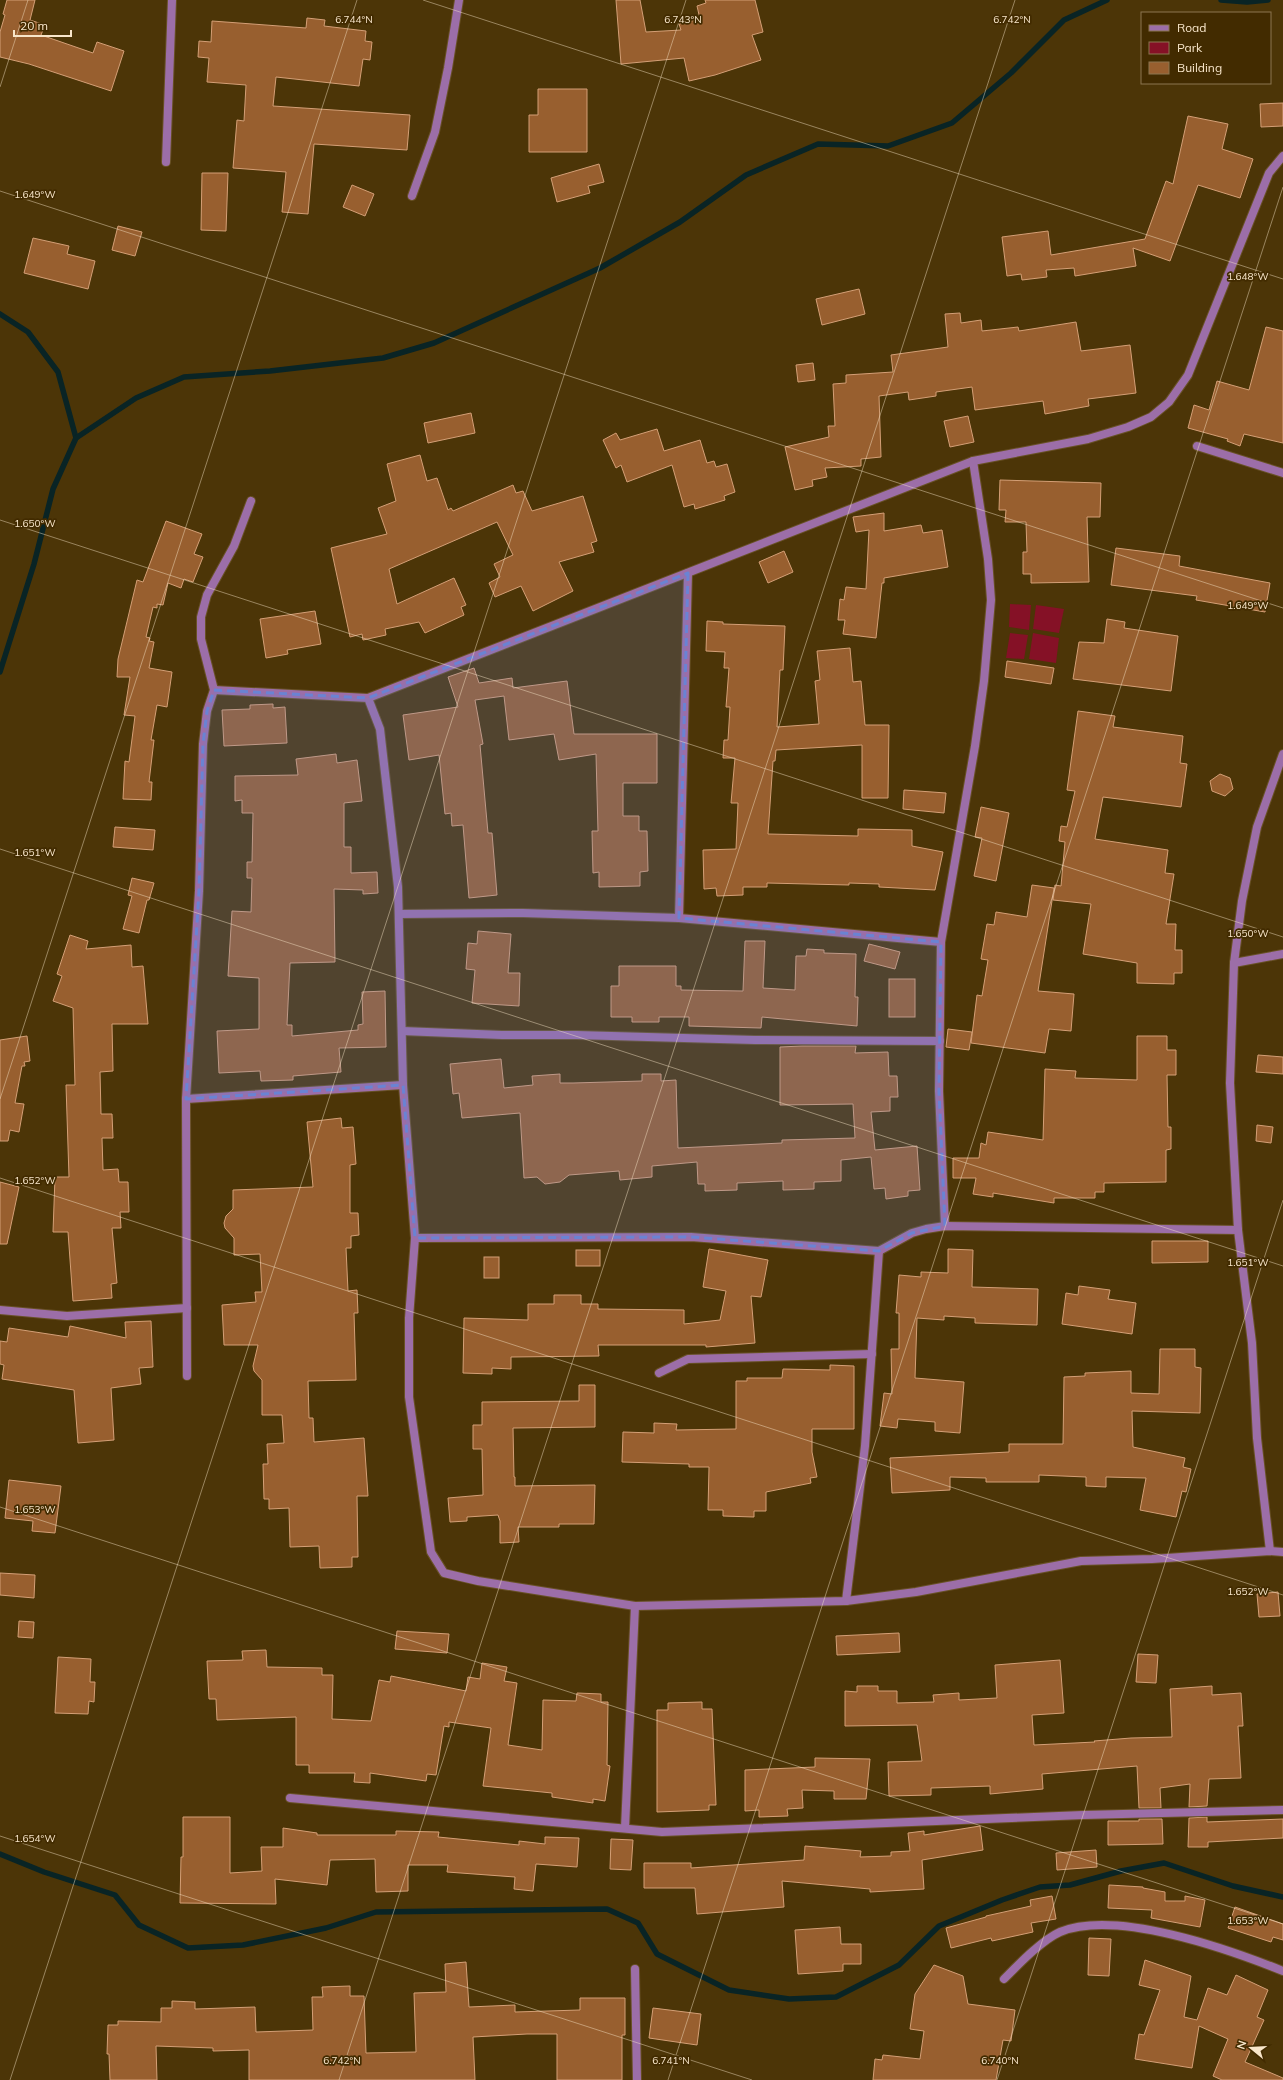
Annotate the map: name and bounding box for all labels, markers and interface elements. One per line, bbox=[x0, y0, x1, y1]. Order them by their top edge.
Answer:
scale bar bbox=[14, 12, 71, 38]
legend bbox=[1141, 12, 1271, 84]
text: 6.744°N bbox=[335, 13, 373, 26]
text: 6.743°N bbox=[664, 13, 702, 26]
text: 6.742°N bbox=[993, 13, 1031, 26]
text: 20 m bbox=[20, 18, 48, 33]
text: Road bbox=[1177, 20, 1206, 35]
text: Park bbox=[1177, 40, 1203, 55]
text: Building bbox=[1177, 60, 1222, 75]
text: 1.649°W bbox=[14, 188, 56, 201]
text: 1.648°W bbox=[1227, 270, 1269, 283]
text: 1.650°W bbox=[14, 517, 56, 530]
text: 1.649°W bbox=[1227, 599, 1269, 612]
text: 1.651°W bbox=[14, 846, 56, 859]
text: 1.650°W bbox=[1227, 927, 1269, 940]
text: 1.652°W bbox=[14, 1174, 56, 1187]
text: 1.651°W bbox=[1227, 1256, 1269, 1269]
text: 1.653°W bbox=[14, 1503, 56, 1516]
text: 1.652°W bbox=[1227, 1585, 1269, 1598]
text: 1.654°W bbox=[14, 1832, 56, 1845]
text: 1.653°W bbox=[1227, 1914, 1269, 1927]
north arrow bbox=[1231, 2028, 1271, 2068]
text: N bbox=[1234, 2039, 1249, 2051]
text: 6.742°N bbox=[323, 2054, 361, 2067]
text: 6.741°N bbox=[652, 2054, 690, 2067]
text: 6.740°N bbox=[981, 2054, 1019, 2067]

